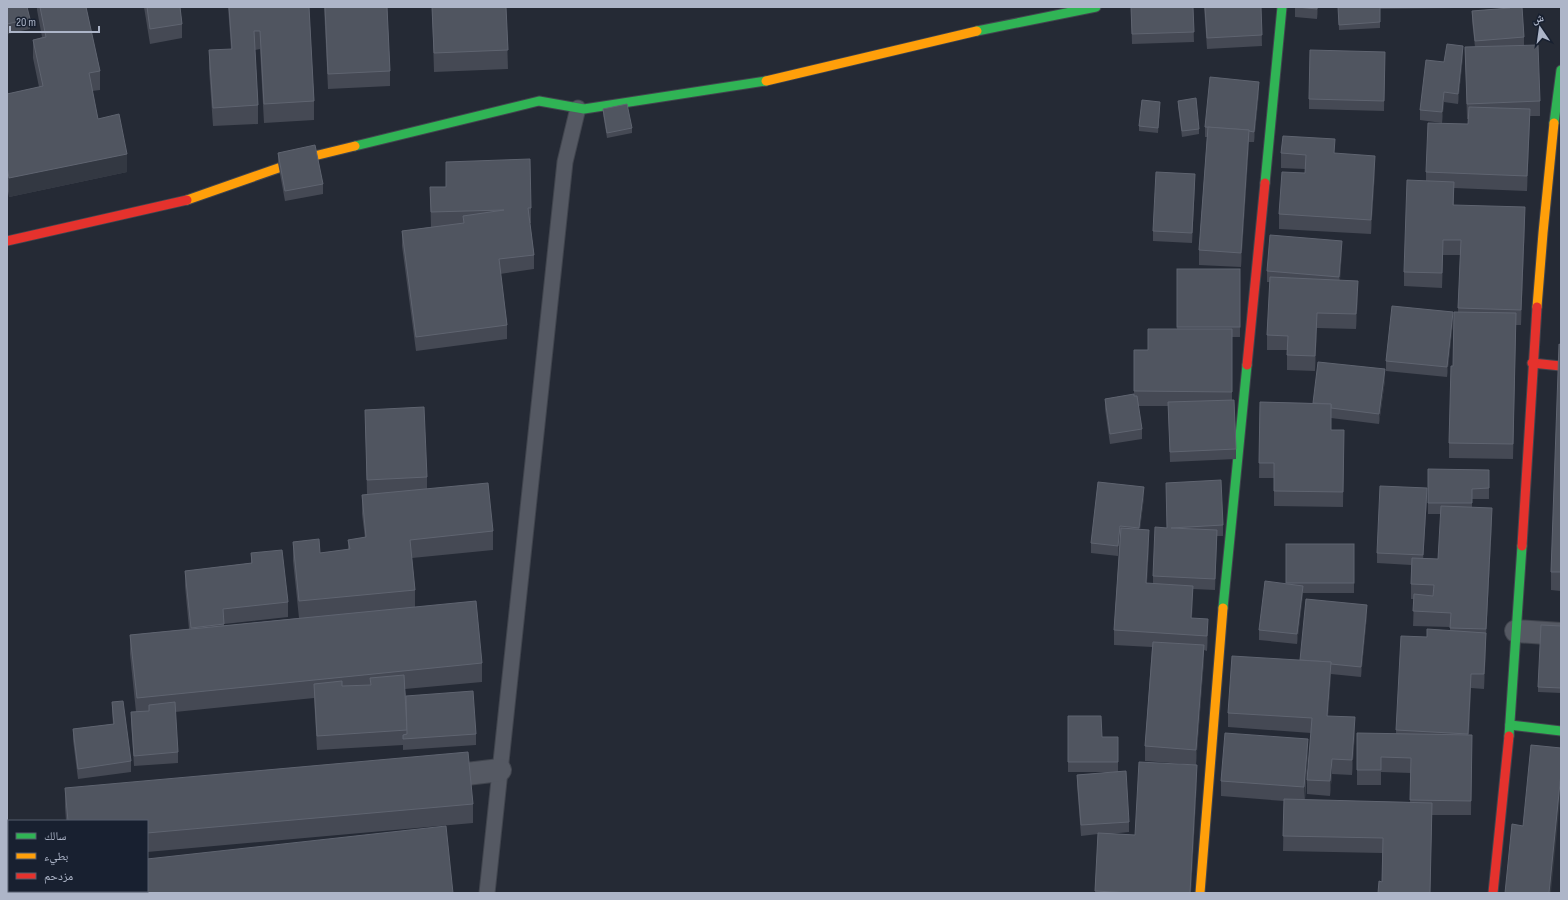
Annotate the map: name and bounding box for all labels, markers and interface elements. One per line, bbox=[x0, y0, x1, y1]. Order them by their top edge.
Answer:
scale bar bbox=[10, 8, 99, 34]
north arrow bbox=[1520, 8, 1560, 48]
text: ش bbox=[1531, 11, 1546, 27]
text: 20 m bbox=[16, 15, 36, 30]
legend bbox=[8, 820, 148, 892]
text: سالك bbox=[44, 829, 66, 844]
text: بطيء bbox=[44, 849, 68, 866]
text: مزدحم bbox=[44, 869, 73, 884]

